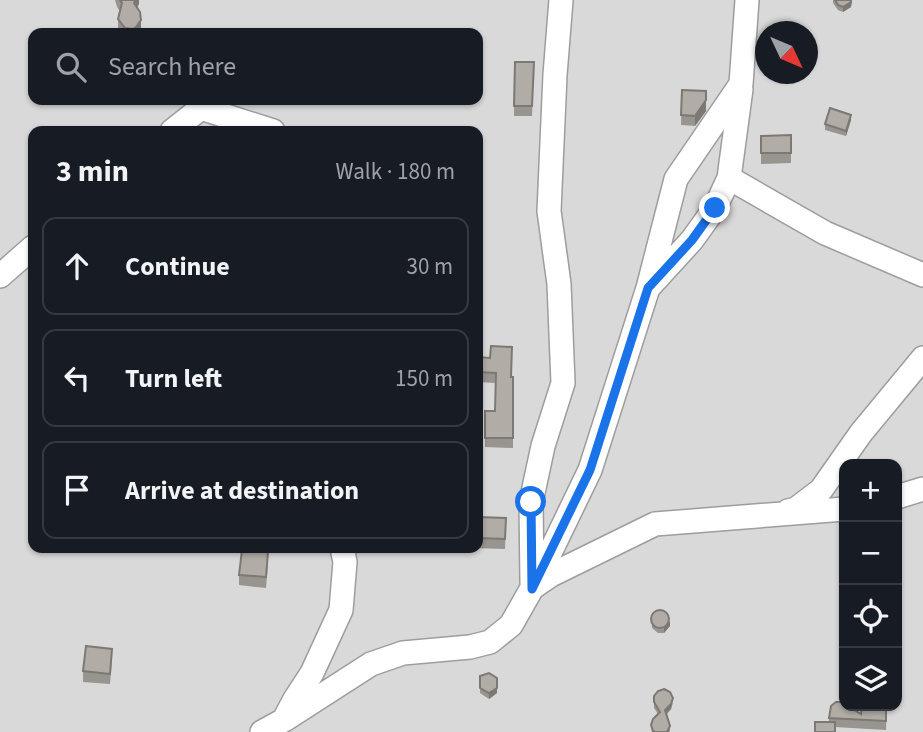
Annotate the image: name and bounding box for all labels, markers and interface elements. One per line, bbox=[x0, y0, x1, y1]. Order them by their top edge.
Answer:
north arrow bbox=[755, 21, 818, 84]
search box bbox=[28, 28, 483, 105]
icon: search bbox=[52, 48, 90, 86]
text: Search here bbox=[108, 48, 236, 85]
text: 3 min bbox=[56, 150, 129, 193]
text: Walk · 180 m bbox=[336, 155, 455, 188]
route end bbox=[699, 192, 730, 223]
icon: ahead bbox=[58, 247, 96, 285]
text: Continue bbox=[125, 248, 230, 285]
text: 30 m bbox=[406, 250, 453, 283]
icon: left bbox=[58, 359, 96, 397]
text: Turn left bbox=[125, 360, 222, 397]
text: 150 m bbox=[395, 362, 453, 395]
map controls bbox=[839, 459, 902, 711]
button: + bbox=[839, 459, 902, 522]
icon: arrive bbox=[58, 471, 96, 509]
text: Arrive at destination bbox=[125, 472, 359, 509]
route start bbox=[515, 486, 546, 517]
button: − bbox=[839, 522, 902, 585]
button: locate bbox=[839, 585, 902, 648]
button: layers bbox=[839, 648, 902, 711]

